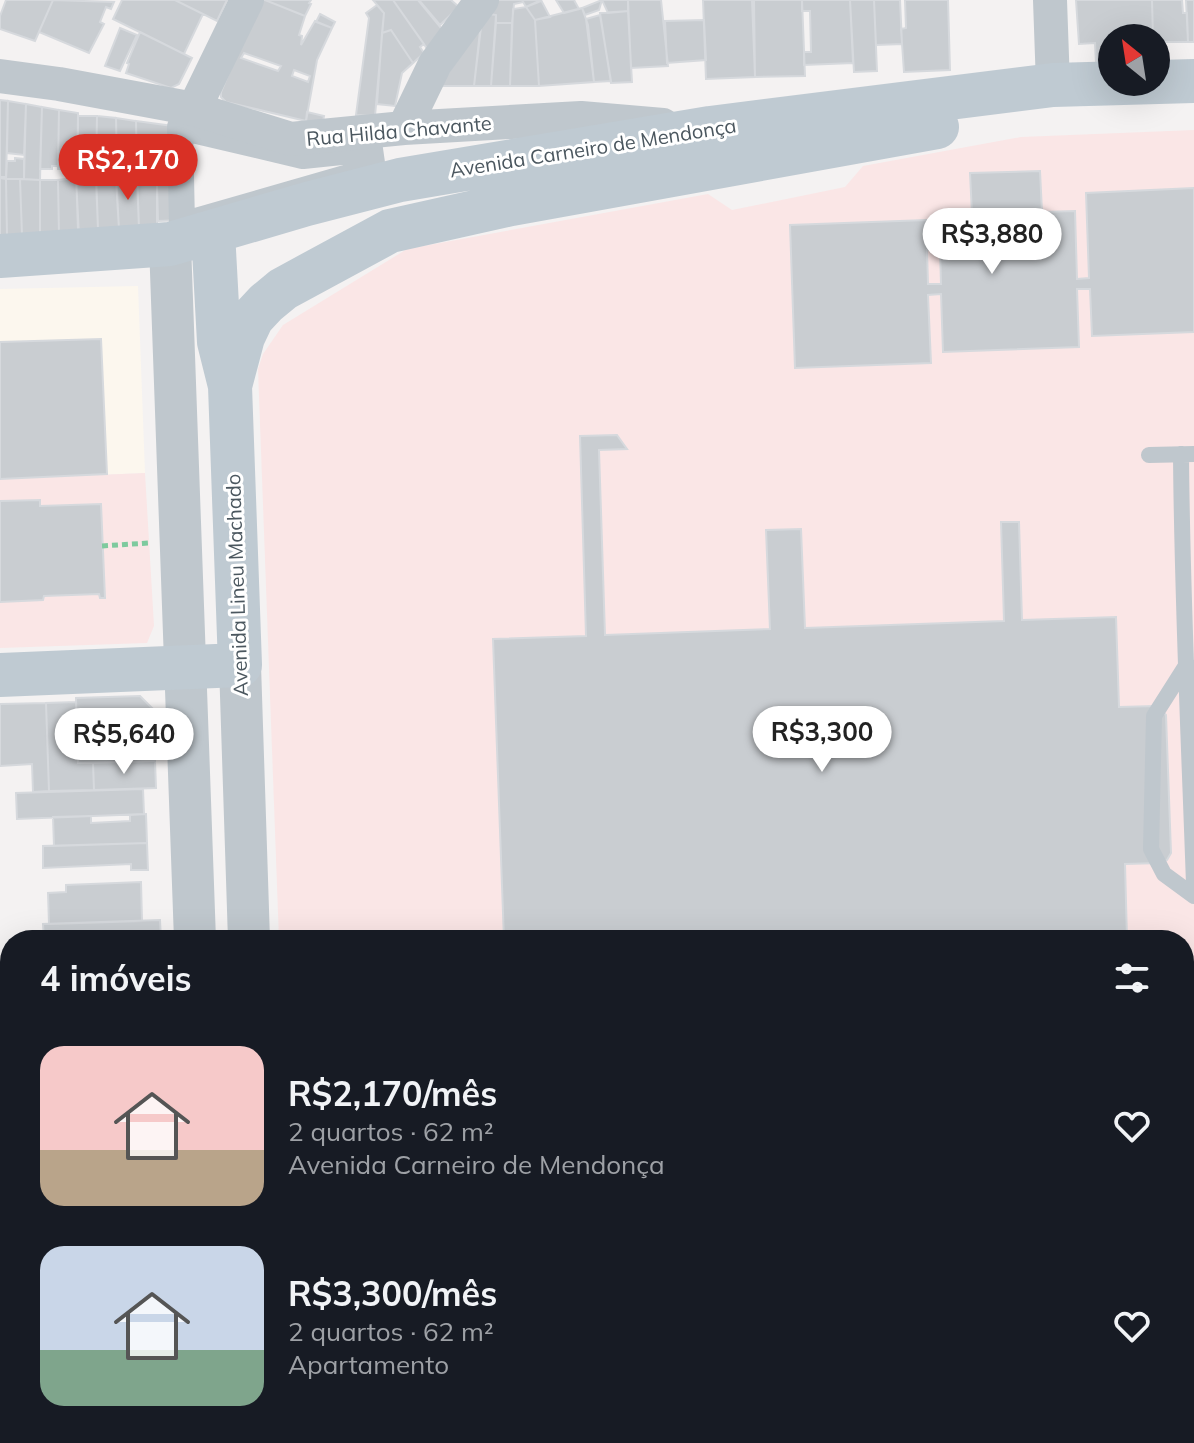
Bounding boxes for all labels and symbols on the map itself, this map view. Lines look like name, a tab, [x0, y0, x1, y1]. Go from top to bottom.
north arrow	[1098, 24, 1170, 96]
street label: Rua Hilda Chavante	[305, 110, 493, 151]
street label: Avenida Carneiro de Mendonça	[448, 112, 738, 183]
pin: R$2,170	[54, 134, 202, 202]
pin: R$3,880	[918, 208, 1066, 276]
street label: Avenida Lineu Machado	[220, 473, 253, 697]
pin: R$3,300	[748, 706, 896, 774]
pin: R$5,640	[50, 708, 198, 776]

